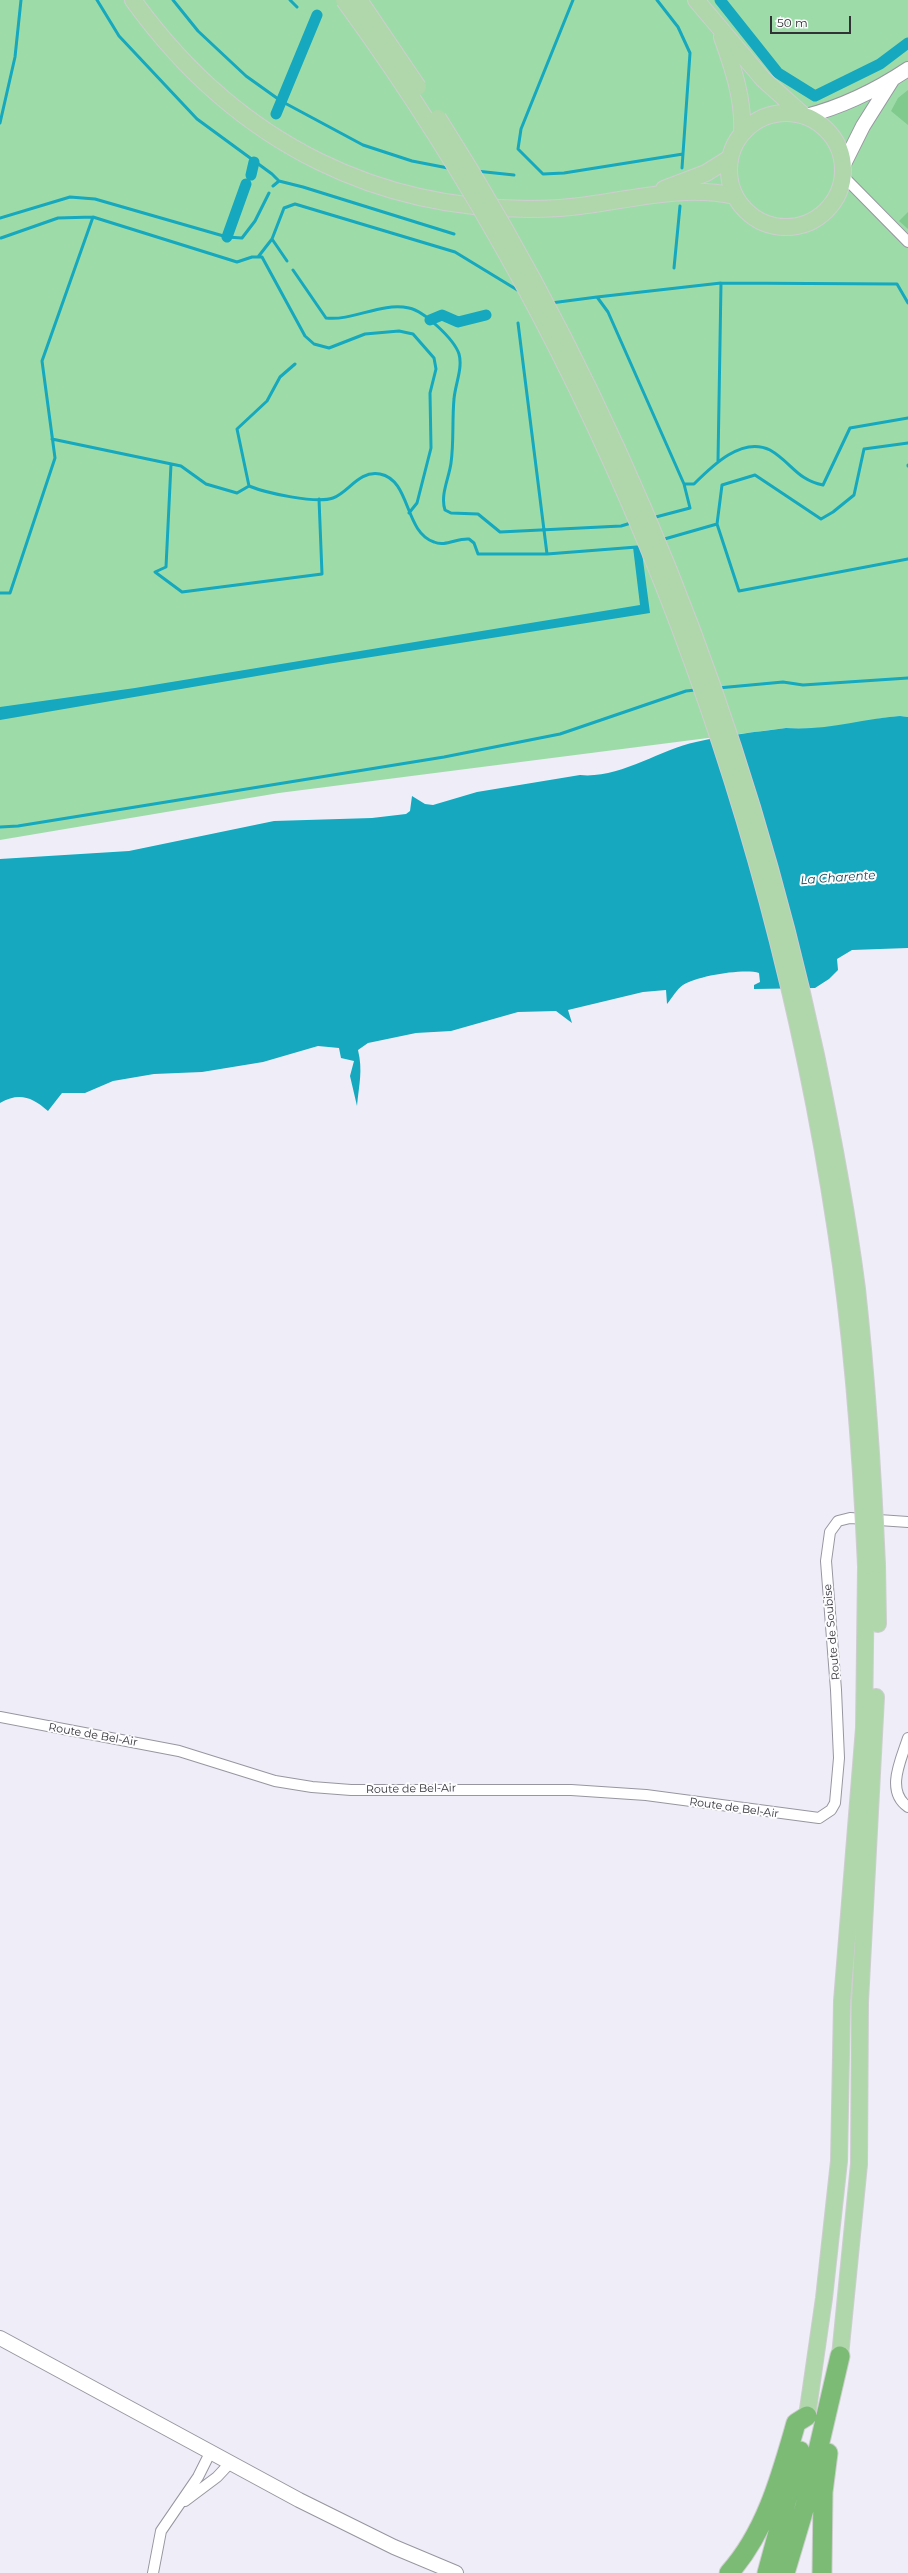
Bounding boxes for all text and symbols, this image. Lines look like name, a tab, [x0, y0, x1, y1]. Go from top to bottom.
scale bar	[772, 8, 853, 34]
text: 50 m	[777, 15, 808, 30]
water label: La Charente	[800, 868, 876, 888]
street label: Route de Soubise	[821, 1583, 843, 1681]
street label: Route de Bel-Air	[47, 1721, 139, 1749]
street label: Route de Bel-Air	[366, 1782, 456, 1796]
street label: Route de Bel-Air	[688, 1795, 780, 1821]

